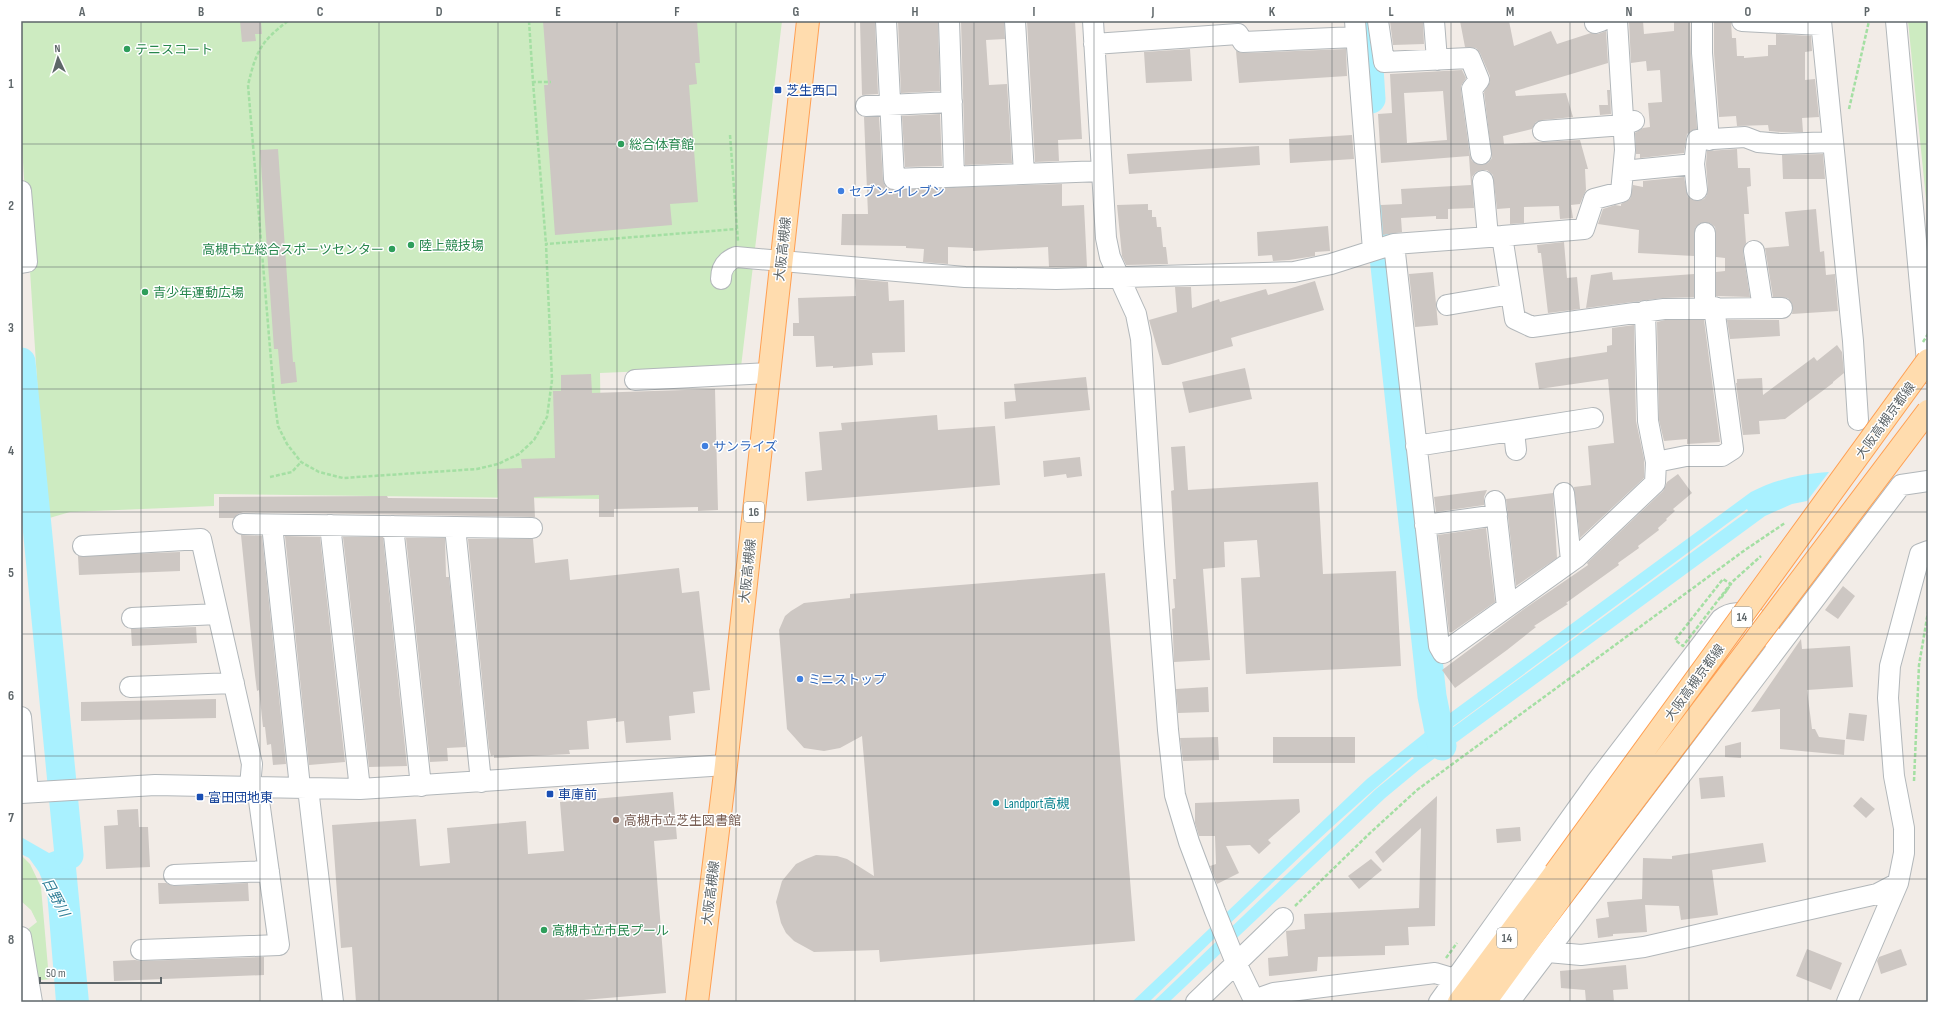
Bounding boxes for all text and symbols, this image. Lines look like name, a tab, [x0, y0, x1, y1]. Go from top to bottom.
text: A	[78, 4, 86, 20]
text: B	[198, 4, 204, 20]
text: C	[317, 4, 324, 20]
text: D	[436, 4, 443, 20]
text: E	[555, 4, 561, 20]
text: F	[674, 4, 680, 20]
text: G	[793, 4, 800, 20]
text: H	[912, 4, 919, 20]
text: I	[1033, 4, 1036, 20]
text: J	[1151, 4, 1155, 20]
text: K	[1269, 4, 1276, 20]
text: L	[1388, 4, 1394, 20]
text: M	[1506, 4, 1514, 20]
text: N	[1626, 4, 1633, 20]
text: O	[1745, 4, 1752, 20]
text: P	[1864, 4, 1870, 20]
north arrow	[38, 38, 78, 78]
text: N	[54, 42, 61, 55]
place label: テニスコート	[135, 42, 213, 58]
marker: テニスコート	[122, 44, 132, 54]
text: 1	[8, 76, 14, 92]
place label: 芝生西口	[786, 83, 838, 99]
marker: 芝生西口	[773, 85, 783, 95]
place label: 総合体育館	[629, 137, 694, 153]
marker: 総合体育館	[616, 139, 626, 149]
place label: セブン-イレブン	[849, 184, 945, 200]
marker: セブン-イレブン	[836, 186, 846, 196]
text: 2	[8, 198, 14, 214]
street label: 大阪高槻線	[772, 216, 794, 282]
place label: 陸上競技場	[419, 238, 484, 254]
marker: 陸上競技場	[406, 240, 416, 250]
place label: 高槻市立総合スポーツセンター	[202, 242, 384, 258]
marker: 高槻市立総合スポーツセンター	[387, 244, 397, 254]
place label: 青少年運動広場	[153, 285, 244, 301]
marker: 青少年運動広場	[140, 287, 150, 297]
text: 3	[8, 320, 14, 336]
street label: 大阪高槻京都線	[1853, 379, 1919, 462]
place label: サンライズ	[713, 439, 778, 455]
marker: サンライズ	[700, 441, 710, 451]
text: 4	[8, 443, 14, 459]
road number: 16	[744, 502, 764, 522]
street label: 大阪高槻線	[737, 538, 759, 604]
text: 5	[8, 565, 14, 581]
road number: 14	[1732, 607, 1752, 627]
street label: 大阪高槻京都線	[1662, 641, 1728, 724]
place label: ミニストップ	[808, 672, 886, 688]
marker: ミニストップ	[795, 674, 805, 684]
text: 6	[8, 688, 14, 704]
place label: 車庫前	[558, 787, 597, 803]
marker: 車庫前	[545, 789, 555, 799]
place label: 富田団地東	[208, 790, 273, 806]
marker: 富田団地東	[195, 792, 205, 802]
place label: Landport高槻	[1004, 796, 1069, 812]
marker: Landport高槻	[991, 798, 1001, 808]
text: 7	[8, 810, 14, 826]
place label: 高槻市立芝生図書館	[624, 813, 741, 829]
marker: 高槻市立芝生図書館	[611, 815, 621, 825]
street label: 大阪高槻線	[699, 860, 723, 926]
water label: 日野川	[38, 875, 74, 922]
place label: 高槻市立市民プール	[552, 923, 669, 939]
marker: 高槻市立市民プール	[539, 925, 549, 935]
road number: 14	[1497, 928, 1517, 948]
text: 8	[8, 932, 14, 948]
scale bar	[40, 959, 161, 985]
text: 50 m	[46, 966, 66, 981]

